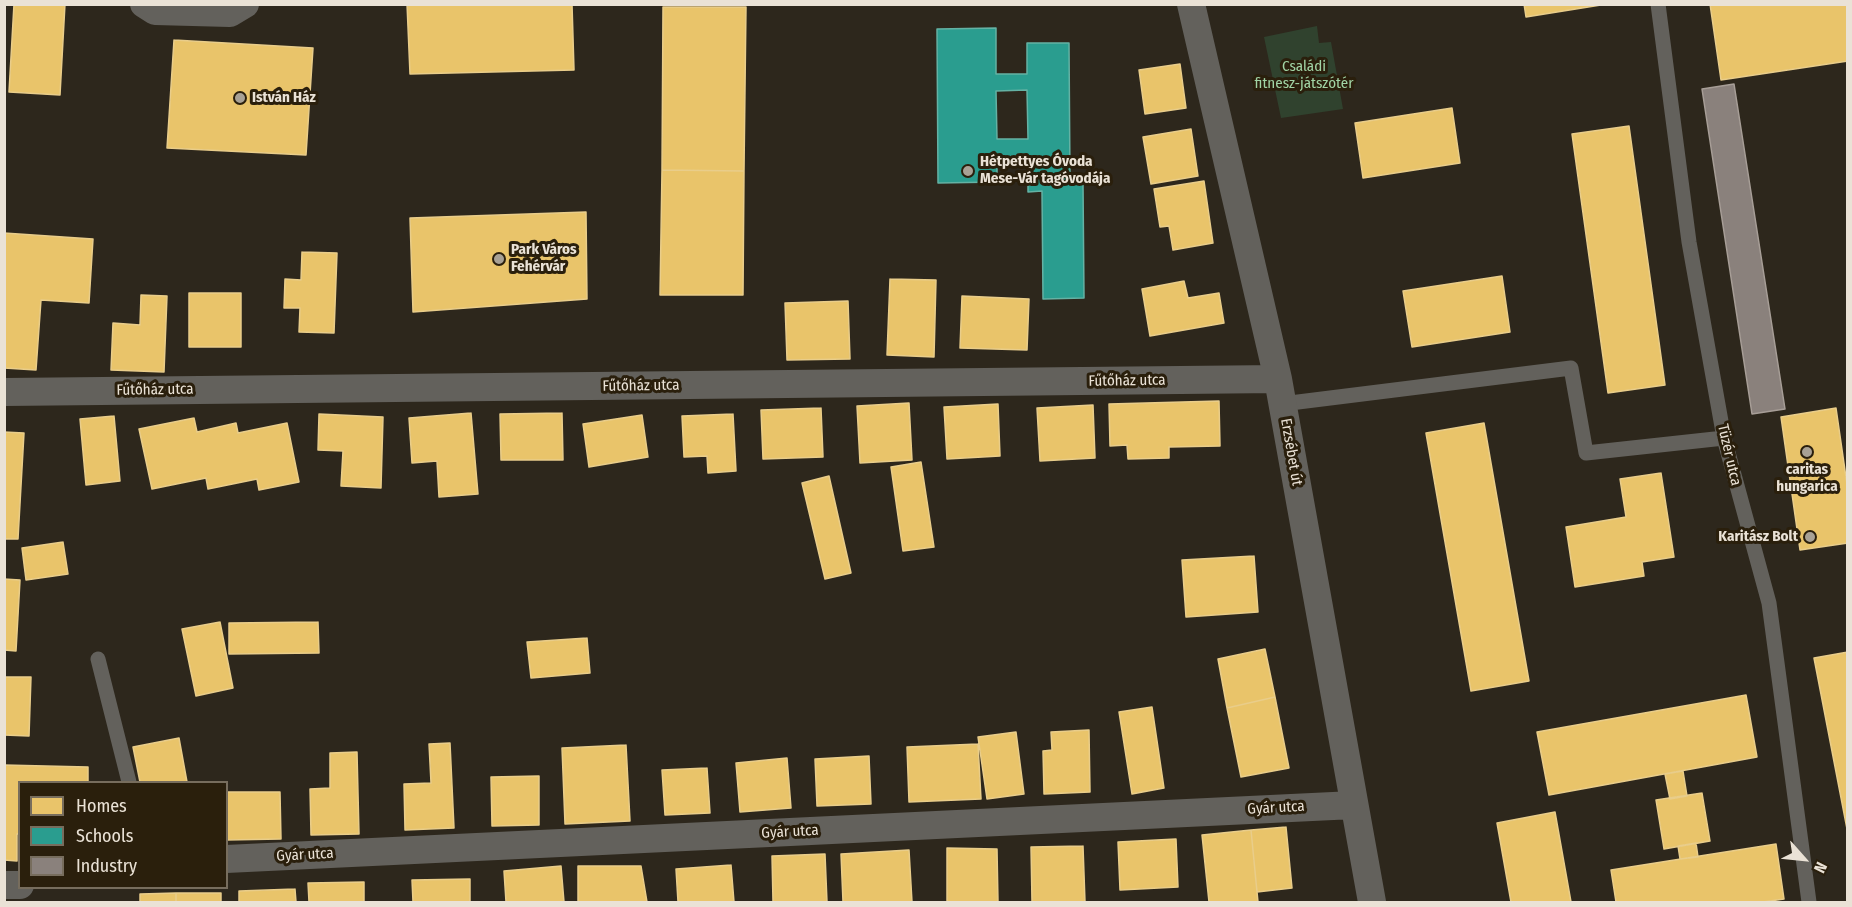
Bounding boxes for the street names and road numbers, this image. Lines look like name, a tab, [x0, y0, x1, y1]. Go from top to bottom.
street label: Fűtőház utca	[1088, 371, 1166, 391]
street label: Fűtőház utca	[602, 376, 680, 396]
street label: Fűtőház utca	[116, 380, 194, 400]
street label: Erzsébet út	[1276, 417, 1306, 487]
street label: Tüzér utca	[1713, 423, 1745, 487]
street label: Gyár utca	[1247, 798, 1305, 818]
street label: Gyár utca	[761, 822, 819, 842]
street label: Gyár utca	[276, 845, 334, 865]

